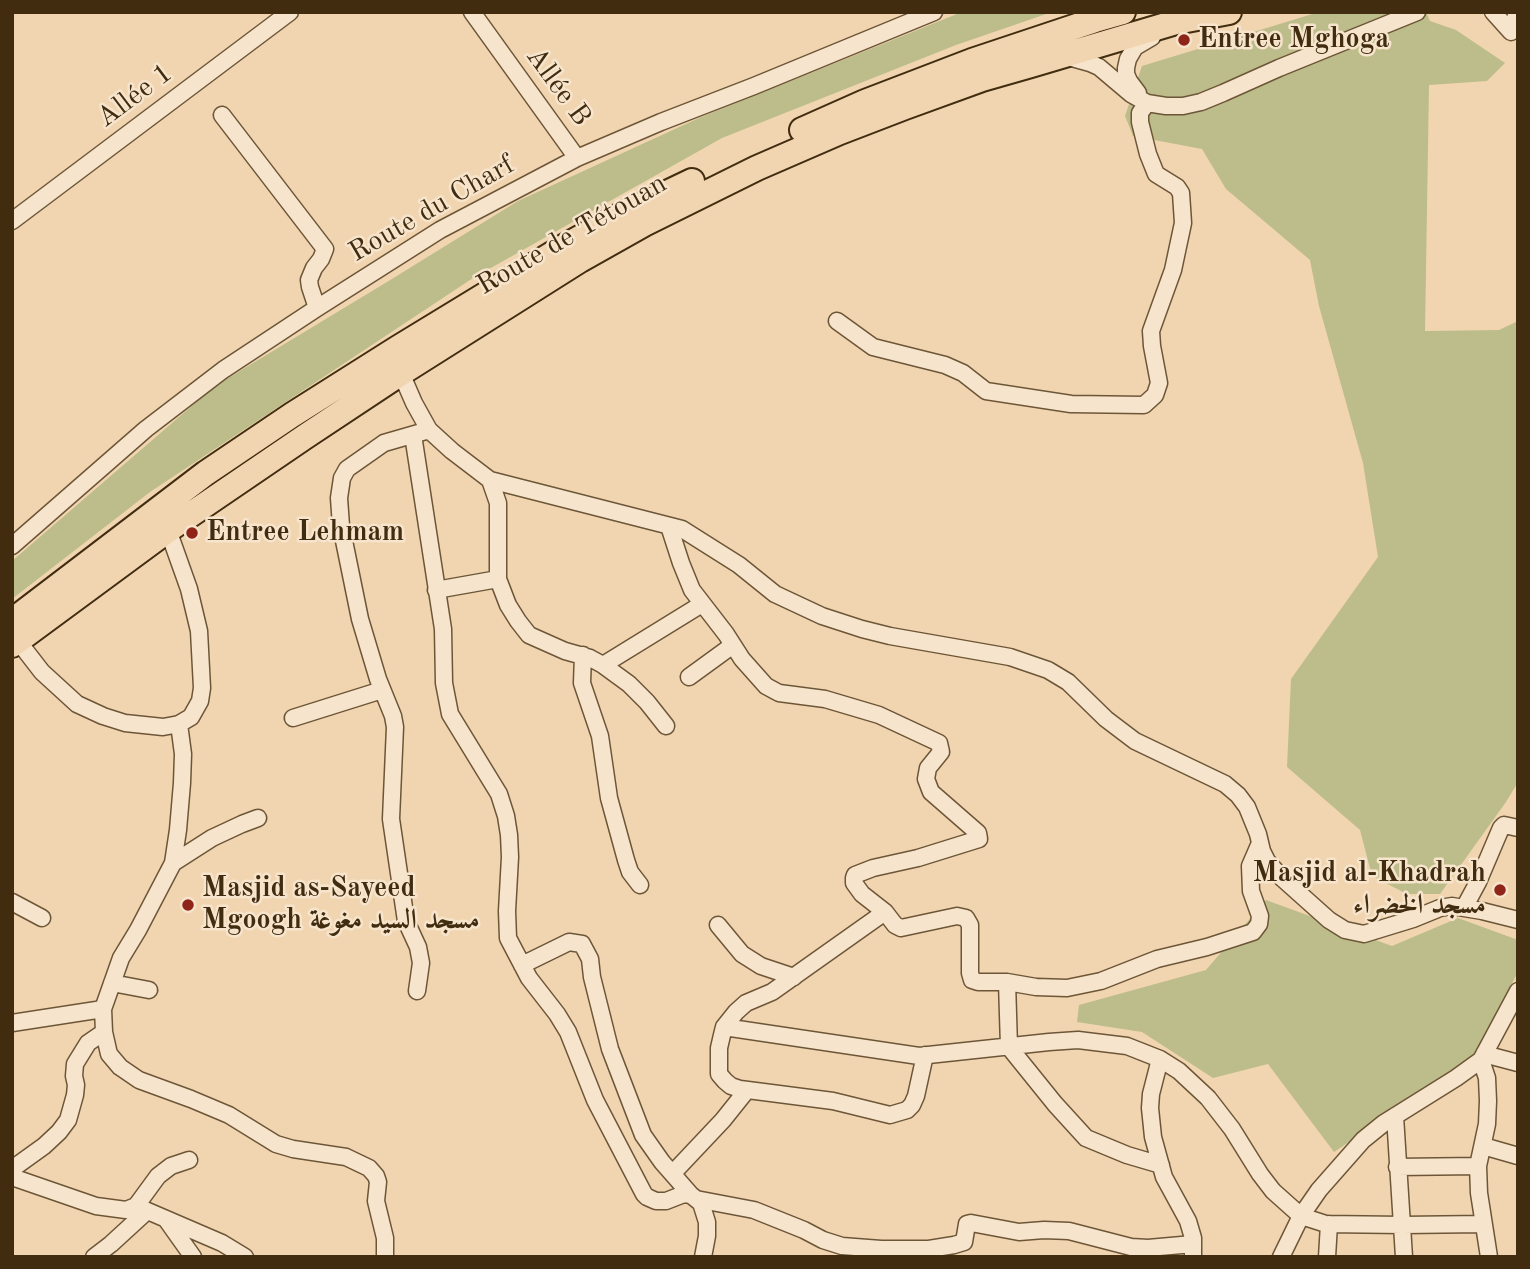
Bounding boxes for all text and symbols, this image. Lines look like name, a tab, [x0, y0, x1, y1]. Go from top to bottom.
place label: Entree Mghoga	[1198, 23, 1389, 57]
marker: Entree Mghoga	[1176, 32, 1192, 48]
street label: Allée B	[518, 41, 598, 133]
street label: Allée 1	[90, 57, 180, 135]
street label: Route du Charf	[343, 148, 521, 270]
street label: Route de Tétouan	[471, 167, 673, 303]
place label: Entree Lehmam	[206, 516, 404, 550]
marker: Entree Lehmam	[184, 525, 200, 541]
place label: Masjid al-Khadrah مسجد الخضراء	[1253, 857, 1486, 923]
place label: Masjid as-Sayeed Mgoogh مسجد السيد مغوغة	[202, 872, 480, 938]
marker: Masjid al-Khadrah مسجد الخضراء	[1492, 882, 1508, 898]
marker: Masjid as-Sayeed Mgoogh مسجد السيد مغوغة	[180, 897, 196, 913]

